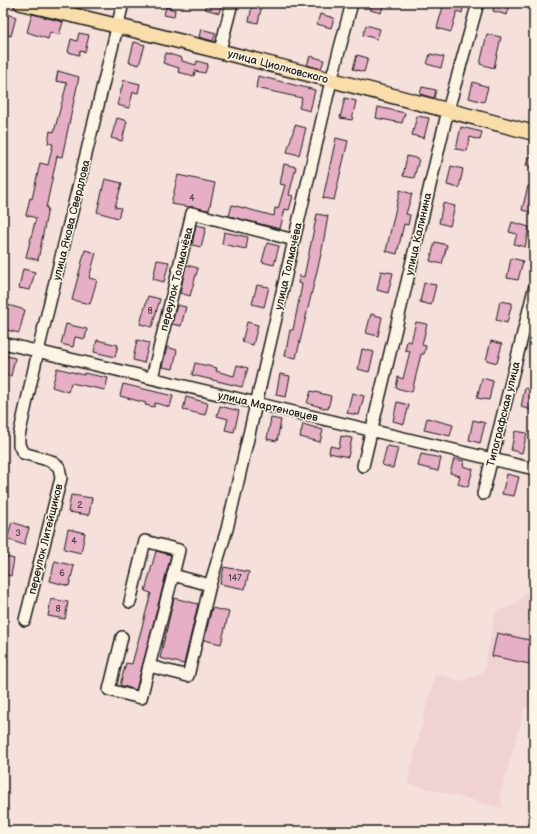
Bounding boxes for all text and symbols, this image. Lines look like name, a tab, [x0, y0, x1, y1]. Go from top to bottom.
street label: улица Циолковского	[226, 47, 330, 86]
street label: улица Якова Свердлова	[50, 158, 93, 282]
street label: улица Калинина	[403, 191, 434, 277]
house number: 4	[189, 193, 195, 204]
street label: улица Толмачёва	[272, 221, 305, 311]
street label: переулок Толмачёва	[157, 225, 196, 332]
house number: 8	[147, 306, 153, 317]
street label: Типографская улица	[484, 360, 523, 468]
street label: улица Мартеновцев	[217, 389, 319, 424]
street label: переулок Литейщиков	[25, 482, 66, 596]
house number: 2	[77, 500, 83, 511]
house number: 3	[15, 528, 21, 539]
house number: 4	[71, 536, 77, 547]
house number: 6	[59, 568, 65, 579]
house number: 147	[228, 573, 242, 584]
house number: 8	[55, 604, 61, 615]

